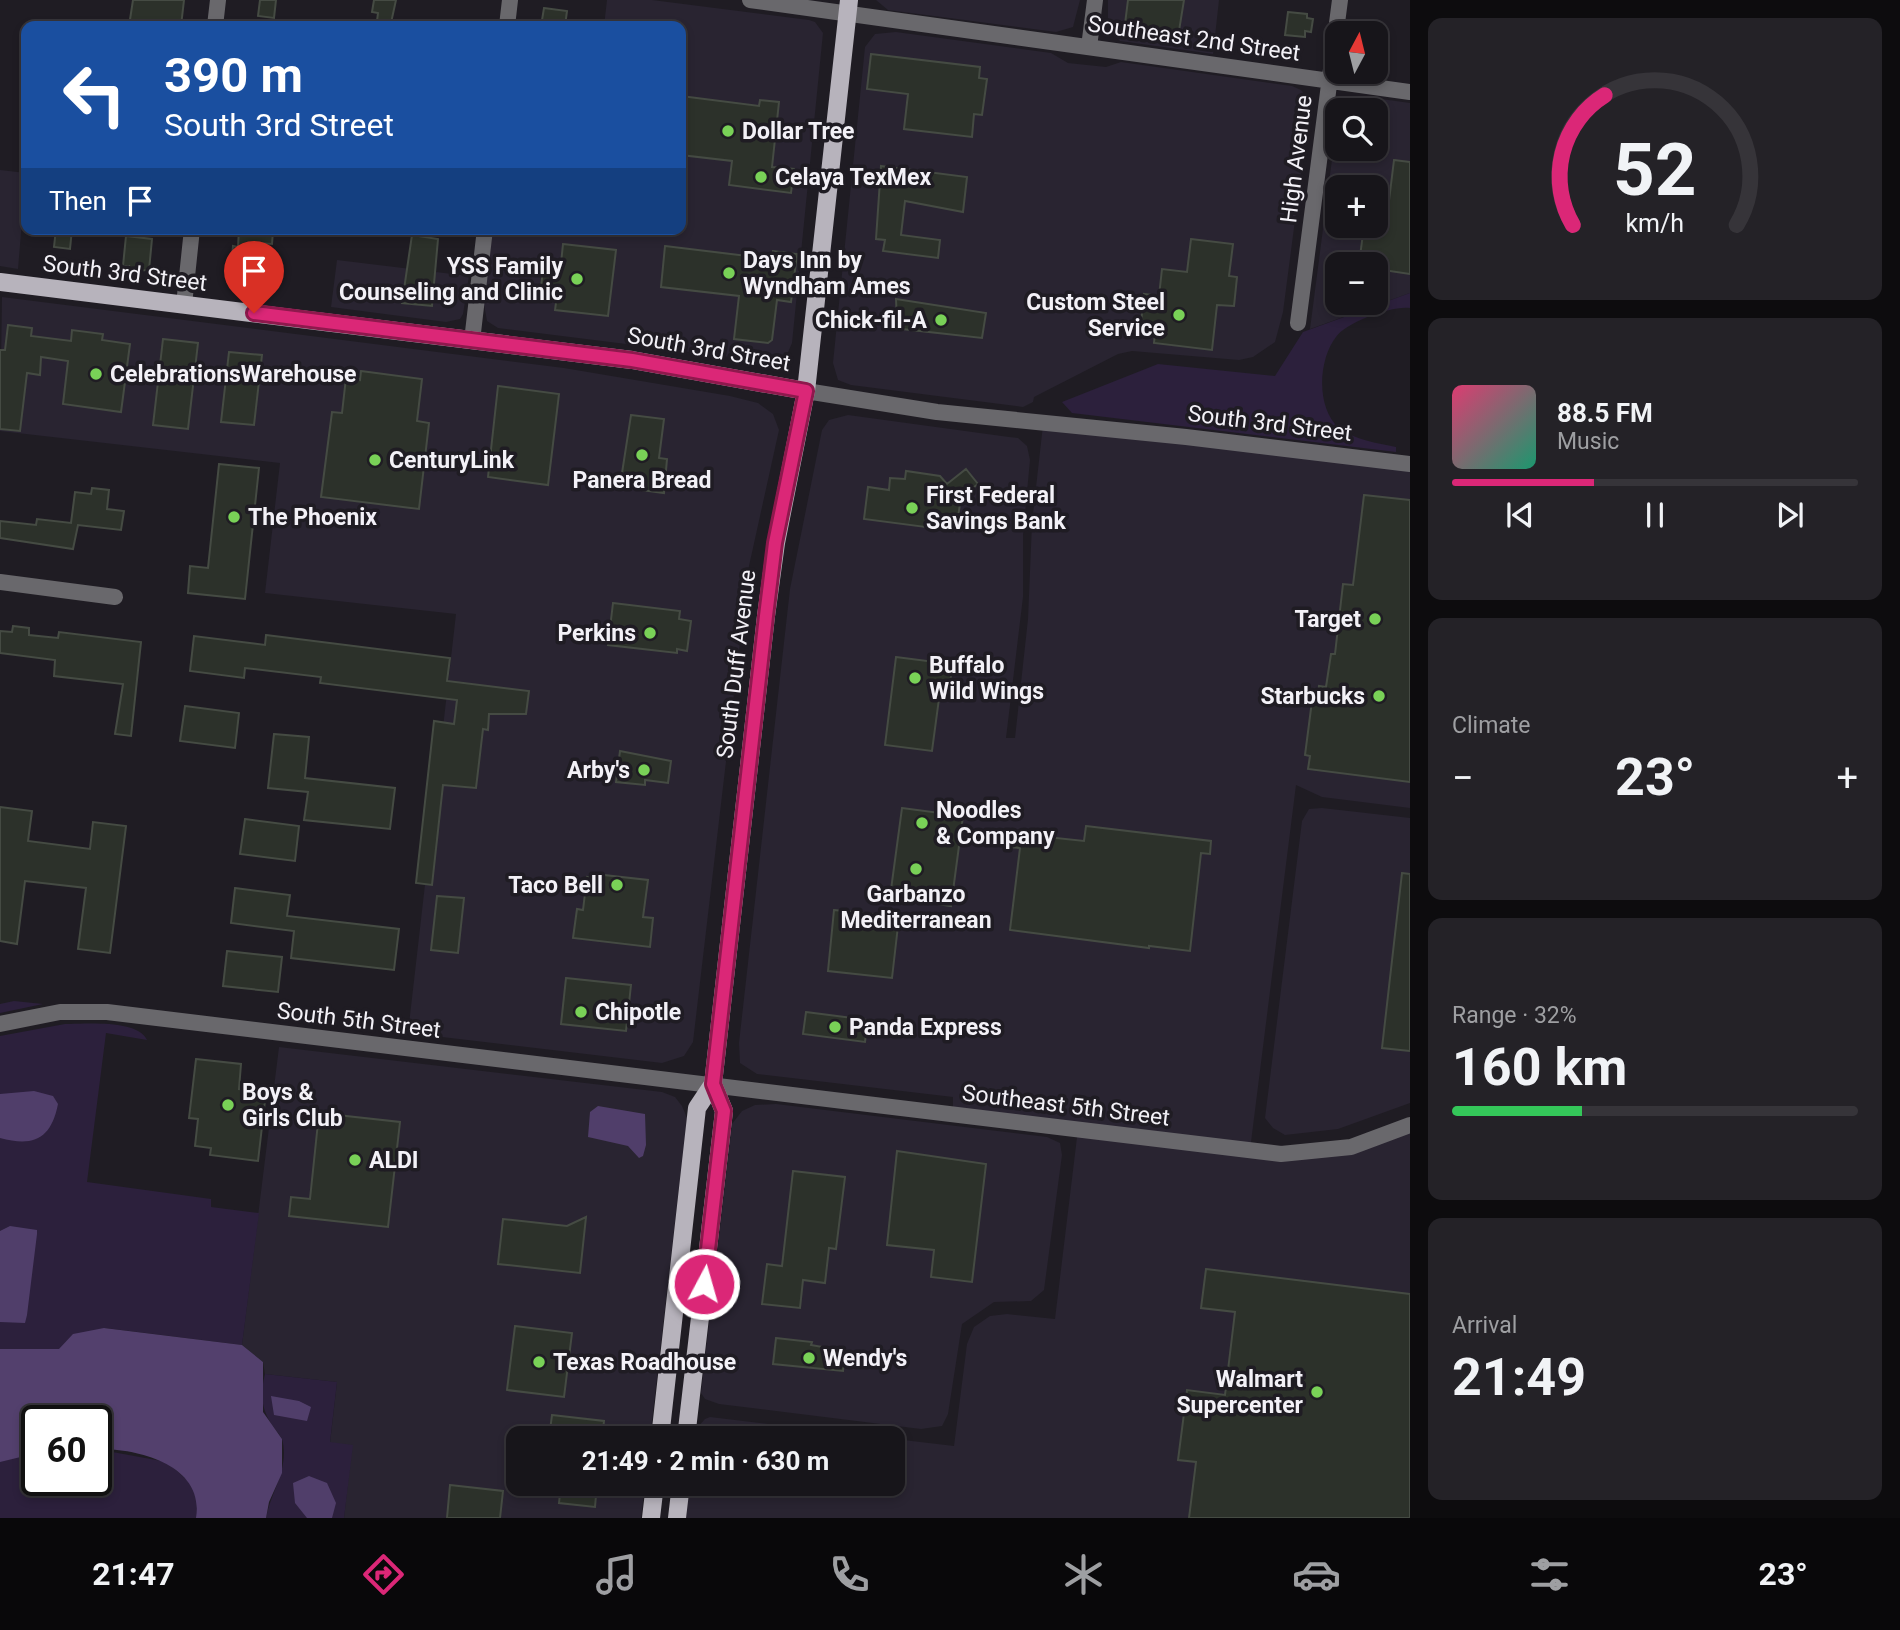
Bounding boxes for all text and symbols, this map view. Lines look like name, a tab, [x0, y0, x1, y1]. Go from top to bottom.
street label: Southeast 2nd Street	[1086, 10, 1302, 67]
north arrow	[1325, 21, 1388, 84]
map controls	[1325, 21, 1388, 315]
text: 390 m	[164, 47, 303, 104]
icon: left	[49, 49, 140, 140]
street label: High Avenue	[1275, 94, 1318, 224]
button: search	[1325, 98, 1388, 161]
text: South 3rd Street	[164, 106, 394, 144]
place label: Dollar Tree	[742, 118, 855, 145]
marker: Dollar Tree	[720, 123, 736, 139]
text: 52	[1613, 127, 1697, 213]
place label: Celaya TexMex	[775, 164, 931, 191]
marker: Celaya TexMex	[753, 169, 769, 185]
button: +	[1325, 175, 1388, 238]
icon: arrive	[121, 182, 159, 220]
text: Then	[49, 186, 107, 216]
text: km/h	[1626, 209, 1684, 238]
pin	[224, 241, 284, 313]
place label: Days Inn by Wyndham Ames	[743, 247, 911, 300]
street label: South 3rd Street	[41, 250, 209, 297]
icon: arrive	[235, 252, 273, 290]
button: −	[1325, 252, 1388, 315]
place label: YSS Family Counseling and Clinic	[339, 253, 563, 306]
marker: Days Inn by Wyndham Ames	[721, 265, 737, 281]
marker: YSS Family Counseling and Clinic	[569, 271, 585, 287]
place label: Custom Steel Service	[1026, 289, 1165, 342]
place label: Chick-fil-A	[815, 307, 928, 334]
marker: Custom Steel Service	[1171, 307, 1187, 323]
marker: Chick-fil-A	[933, 312, 949, 328]
street label: South 3rd Street	[625, 322, 793, 377]
place label: CelebrationsWarehouse	[110, 361, 357, 388]
marker: CelebrationsWarehouse	[88, 366, 104, 382]
text: 88.5 FM	[1557, 398, 1653, 428]
street label: South 3rd Street	[1186, 400, 1354, 447]
text: Music	[1557, 428, 1619, 455]
place label: CenturyLink	[389, 447, 515, 474]
marker: Panera Bread	[634, 447, 650, 463]
marker: CenturyLink	[367, 452, 383, 468]
place label: Panera Bread	[573, 467, 711, 494]
place label: First Federal Savings Bank	[926, 482, 1066, 535]
icon: previous	[1501, 496, 1539, 534]
icon: pause	[1636, 496, 1674, 534]
icon: next	[1771, 496, 1809, 534]
marker: First Federal Savings Bank	[904, 500, 920, 516]
place label: The Phoenix	[248, 504, 377, 531]
marker: The Phoenix	[226, 509, 242, 525]
street label: South Duff Avenue	[712, 568, 761, 760]
place label: Target	[1295, 606, 1361, 633]
marker: Target	[1367, 611, 1383, 627]
place label: Perkins	[557, 620, 636, 647]
marker: Perkins	[642, 625, 658, 641]
place label: Buffalo Wild Wings	[929, 652, 1044, 705]
marker: Buffalo Wild Wings	[907, 670, 923, 686]
place label: Starbucks	[1260, 683, 1365, 710]
marker: Starbucks	[1371, 688, 1387, 704]
text: Climate	[1452, 712, 1531, 739]
text: 23°	[1615, 747, 1695, 808]
text: −	[1452, 756, 1474, 800]
text: +	[1836, 756, 1858, 800]
place label: Arby's	[567, 757, 630, 784]
marker: Arby's	[636, 762, 652, 778]
place label: Noodles & Company	[936, 797, 1055, 850]
marker: Noodles & Company	[914, 815, 930, 831]
marker: Garbanzo Mediterranean	[908, 861, 924, 877]
place label: Taco Bell	[508, 872, 603, 899]
marker: Taco Bell	[609, 877, 625, 893]
place label: Garbanzo Mediterranean	[840, 881, 992, 934]
street label: South 5th Street	[275, 997, 442, 1044]
place label: Chipotle	[595, 999, 681, 1026]
text: Range · 32%	[1452, 1002, 1577, 1029]
marker: Chipotle	[573, 1004, 589, 1020]
place label: Panda Express	[849, 1014, 1002, 1041]
marker: Panda Express	[827, 1019, 843, 1035]
text: 160 km	[1452, 1037, 1627, 1098]
place label: Boys & Girls Club	[242, 1079, 343, 1132]
street label: Southeast 5th Street	[961, 1079, 1171, 1132]
marker: Boys & Girls Club	[220, 1097, 236, 1113]
place label: ALDI	[369, 1147, 419, 1174]
marker: ALDI	[347, 1152, 363, 1168]
position arrow	[667, 1247, 741, 1321]
text: Arrival	[1452, 1312, 1517, 1339]
place label: Wendy's	[823, 1345, 907, 1372]
text: 21:49	[1452, 1347, 1586, 1408]
place label: Texas Roadhouse	[553, 1349, 736, 1376]
marker: Wendy's	[801, 1350, 817, 1366]
marker: Texas Roadhouse	[531, 1354, 547, 1370]
place label: Walmart Supercenter	[1176, 1366, 1304, 1419]
marker: Walmart Supercenter	[1309, 1384, 1325, 1400]
speed limit sign: 60	[21, 1405, 112, 1496]
text: 21:49 · 2 min · 630 m	[582, 1446, 829, 1476]
icon: directions	[359, 1550, 408, 1599]
icon: music	[592, 1550, 641, 1599]
icon: phone	[825, 1550, 874, 1599]
icon: climate	[1059, 1550, 1108, 1599]
icon: car	[1292, 1550, 1341, 1599]
icon: filters	[1525, 1550, 1574, 1599]
text: 21:47	[92, 1555, 175, 1593]
text: 23°	[1759, 1555, 1808, 1593]

